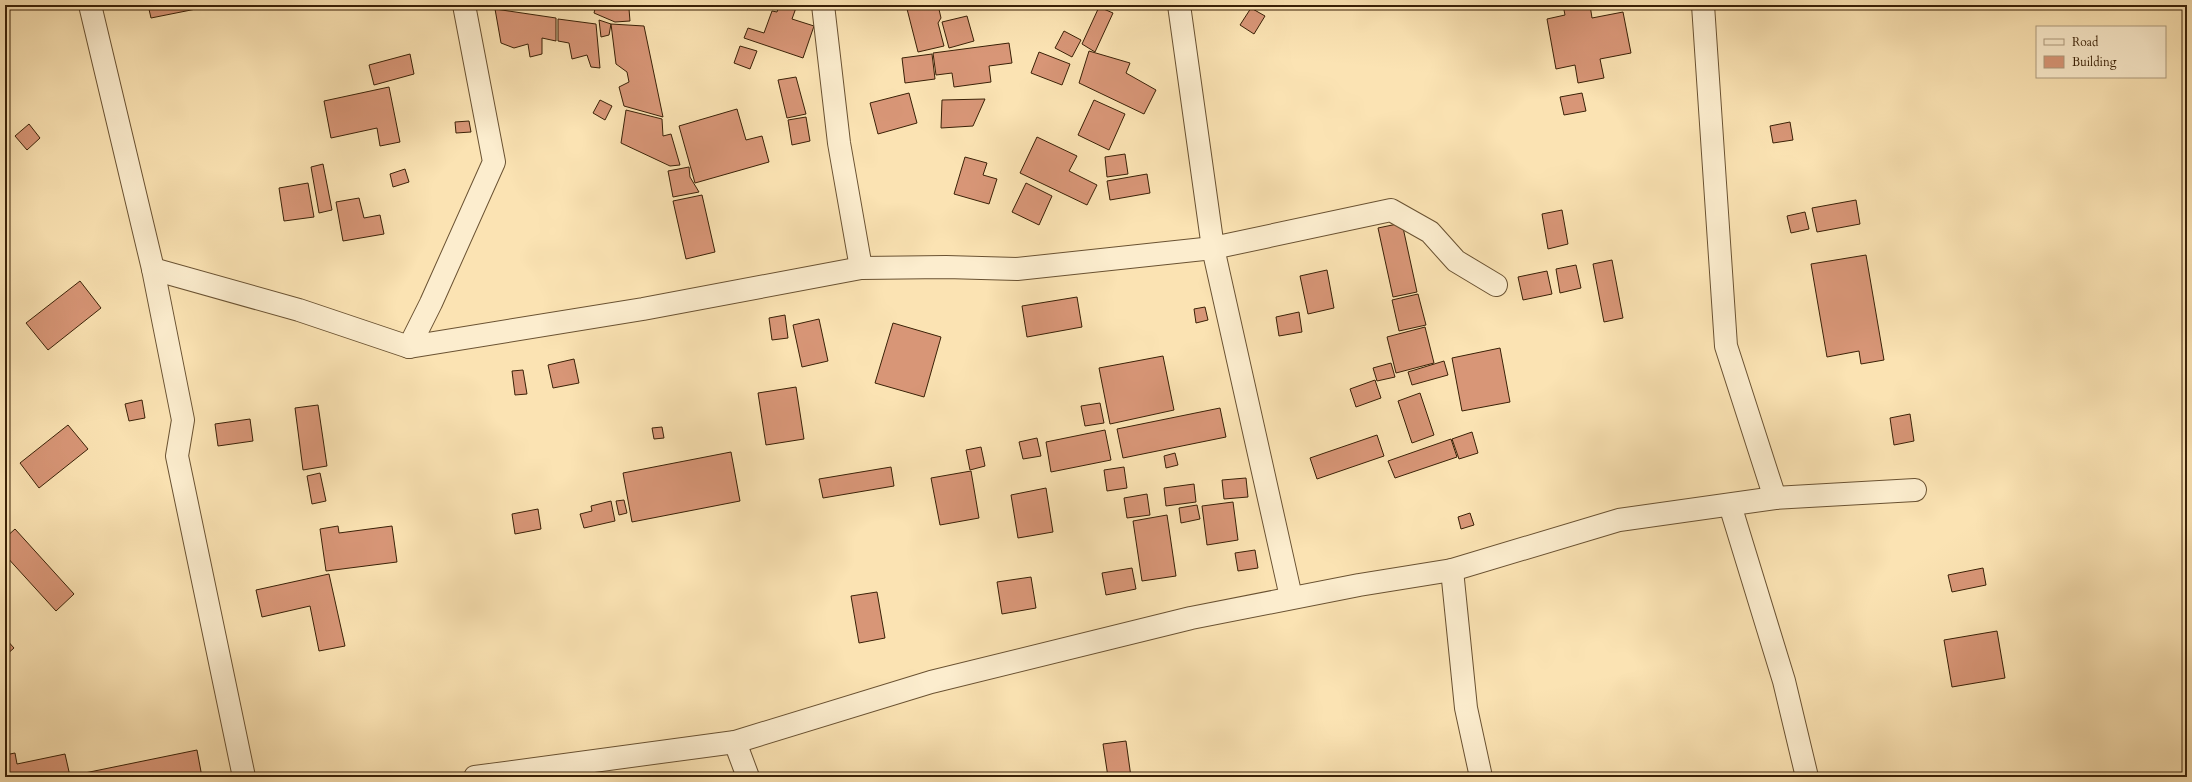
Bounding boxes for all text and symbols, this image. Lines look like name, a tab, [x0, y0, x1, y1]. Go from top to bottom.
legend	[2036, 26, 2166, 78]
text: Road	[2072, 34, 2099, 50]
text: Building	[2072, 54, 2117, 70]

